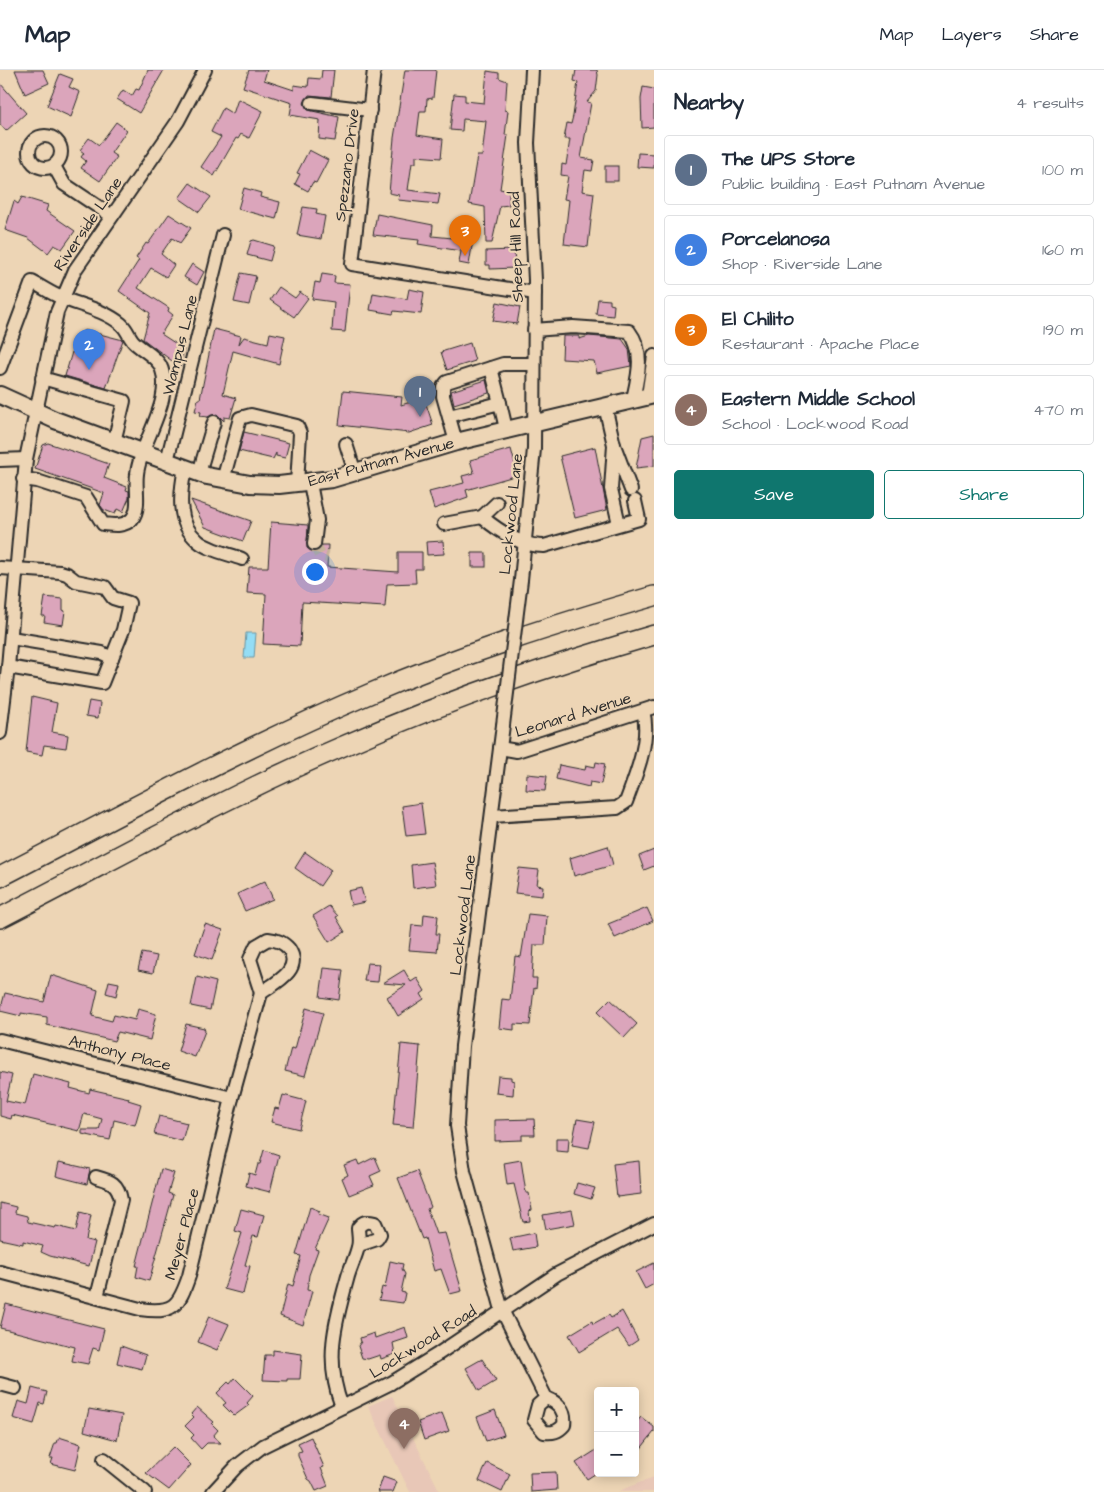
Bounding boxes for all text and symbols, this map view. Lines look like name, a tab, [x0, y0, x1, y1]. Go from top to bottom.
text: Map	[25, 18, 70, 52]
text: Map	[879, 22, 913, 47]
text: Layers	[941, 22, 1002, 47]
text: Share	[1030, 22, 1079, 47]
text: Nearby	[674, 88, 744, 117]
text: 4 results	[1016, 92, 1084, 114]
street label: Spezzano Drive	[329, 107, 365, 223]
text: The UPS Store	[722, 146, 855, 173]
text: 1	[690, 159, 692, 181]
text: 100 m	[1042, 159, 1083, 181]
street label: Riverside Lane	[48, 172, 128, 275]
text: Public building · East Putnam Avenue	[722, 173, 985, 195]
street label: Sheep Hill Road	[503, 191, 529, 303]
pin: 3	[449, 215, 481, 256]
text: Porcelanosa	[722, 226, 830, 253]
text: 2	[686, 239, 696, 261]
text: 160 m	[1042, 239, 1083, 261]
text: Shop · Riverside Lane	[722, 253, 882, 275]
street label: Wampus Lane	[157, 292, 203, 398]
text: El Chilito	[722, 306, 794, 333]
text: 3	[687, 319, 695, 341]
text: 190 m	[1043, 319, 1083, 341]
pin: 2	[73, 329, 105, 370]
text: Restaurant · Apache Place	[722, 333, 919, 355]
pin: 1	[404, 376, 436, 417]
text: Eastern Middle School	[722, 386, 915, 413]
text: 4	[686, 399, 696, 421]
text: 470 m	[1033, 399, 1083, 421]
text: School · Lockwood Road	[722, 413, 908, 435]
street label: East Putnam Avenue	[306, 432, 457, 492]
street label: Lockwood Lane	[494, 452, 528, 576]
button: Save	[674, 470, 874, 519]
button: Share	[884, 470, 1084, 519]
your location	[302, 559, 328, 585]
street label: Leonard Avenue	[512, 687, 634, 743]
street label: Lockwood Lane	[445, 853, 481, 977]
street label: Anthony Place	[66, 1030, 174, 1077]
street label: Meyer Place	[159, 1185, 206, 1283]
street label: Lockwood Road	[365, 1300, 481, 1384]
map controls	[594, 1387, 639, 1477]
button: +	[594, 1387, 639, 1432]
pin: 4	[388, 1408, 420, 1449]
button: −	[594, 1432, 639, 1477]

